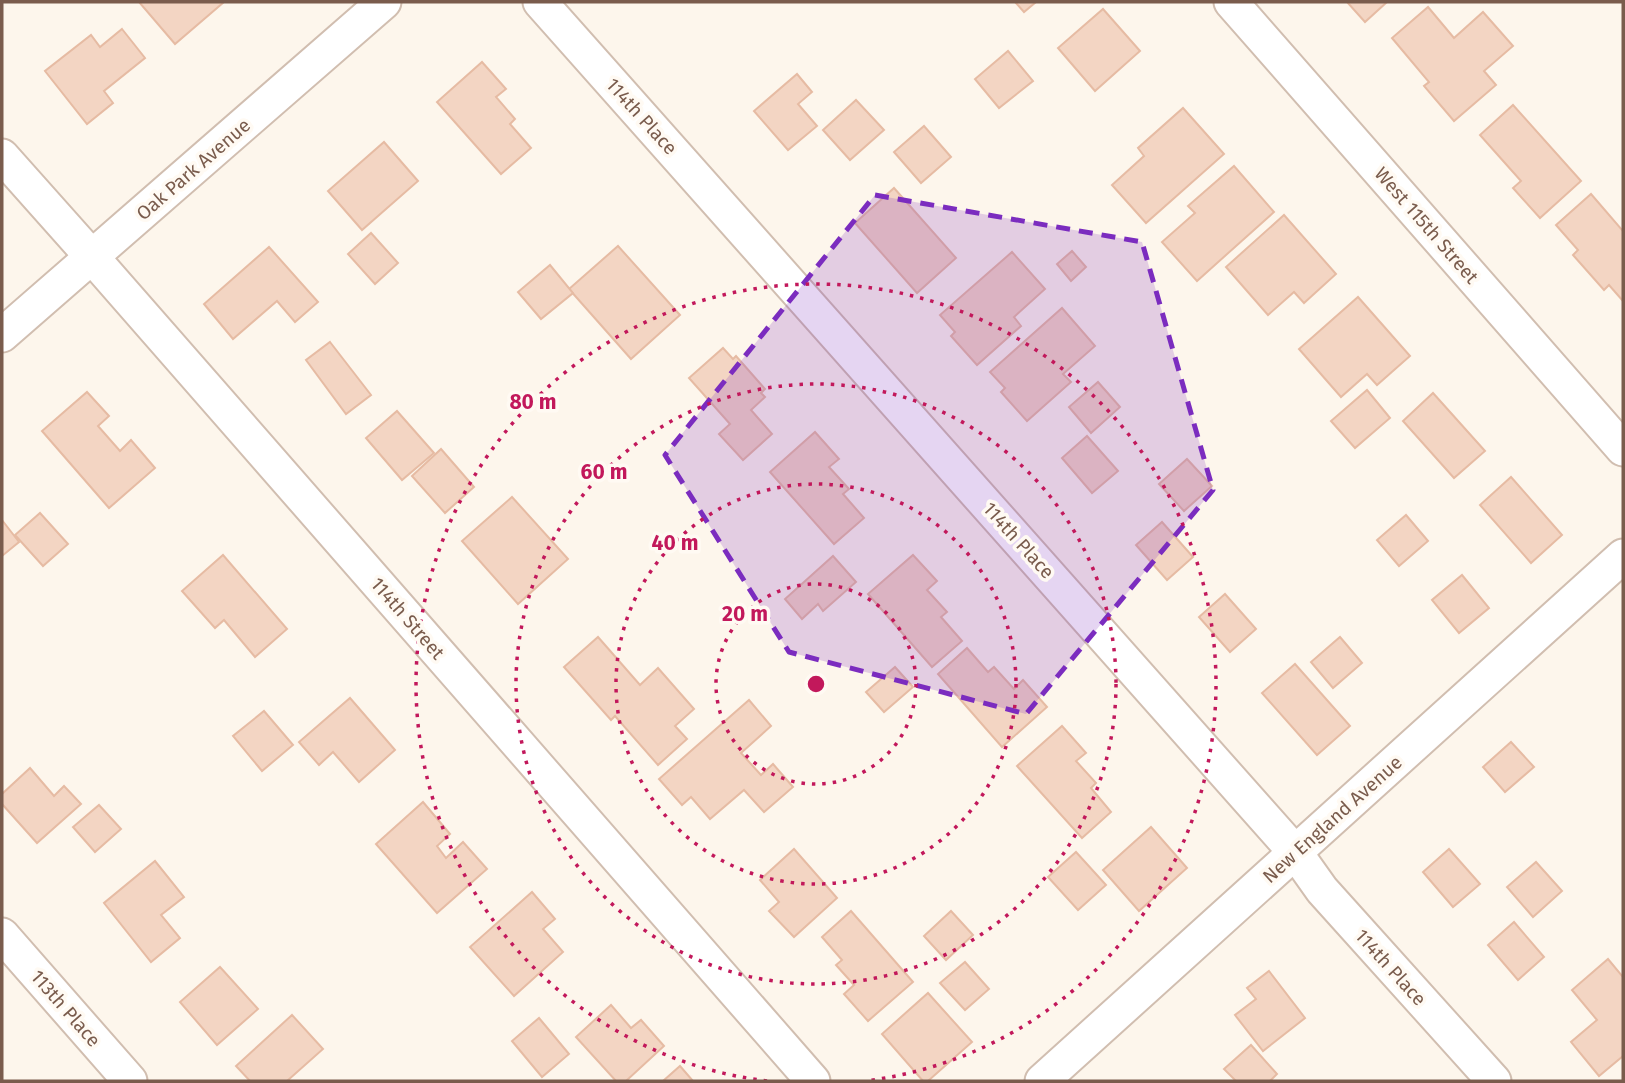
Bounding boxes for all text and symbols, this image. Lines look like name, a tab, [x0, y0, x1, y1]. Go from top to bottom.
street label: 114th Place	[601, 73, 682, 159]
street label: Oak Park Avenue	[132, 114, 255, 225]
street label: West 115th Street	[1370, 162, 1484, 288]
text: 80 m	[509, 389, 557, 415]
text: 60 m	[581, 459, 627, 485]
street label: 114th Place	[978, 497, 1059, 583]
text: 40 m	[652, 530, 698, 556]
street label: 114th Street	[366, 573, 449, 664]
text: 20 m	[722, 601, 768, 627]
centre of rings	[804, 672, 828, 696]
street label: New England Avenue	[1258, 751, 1407, 888]
street label: 114th Place	[1350, 924, 1431, 1010]
street label: 113th Place	[26, 965, 105, 1052]

